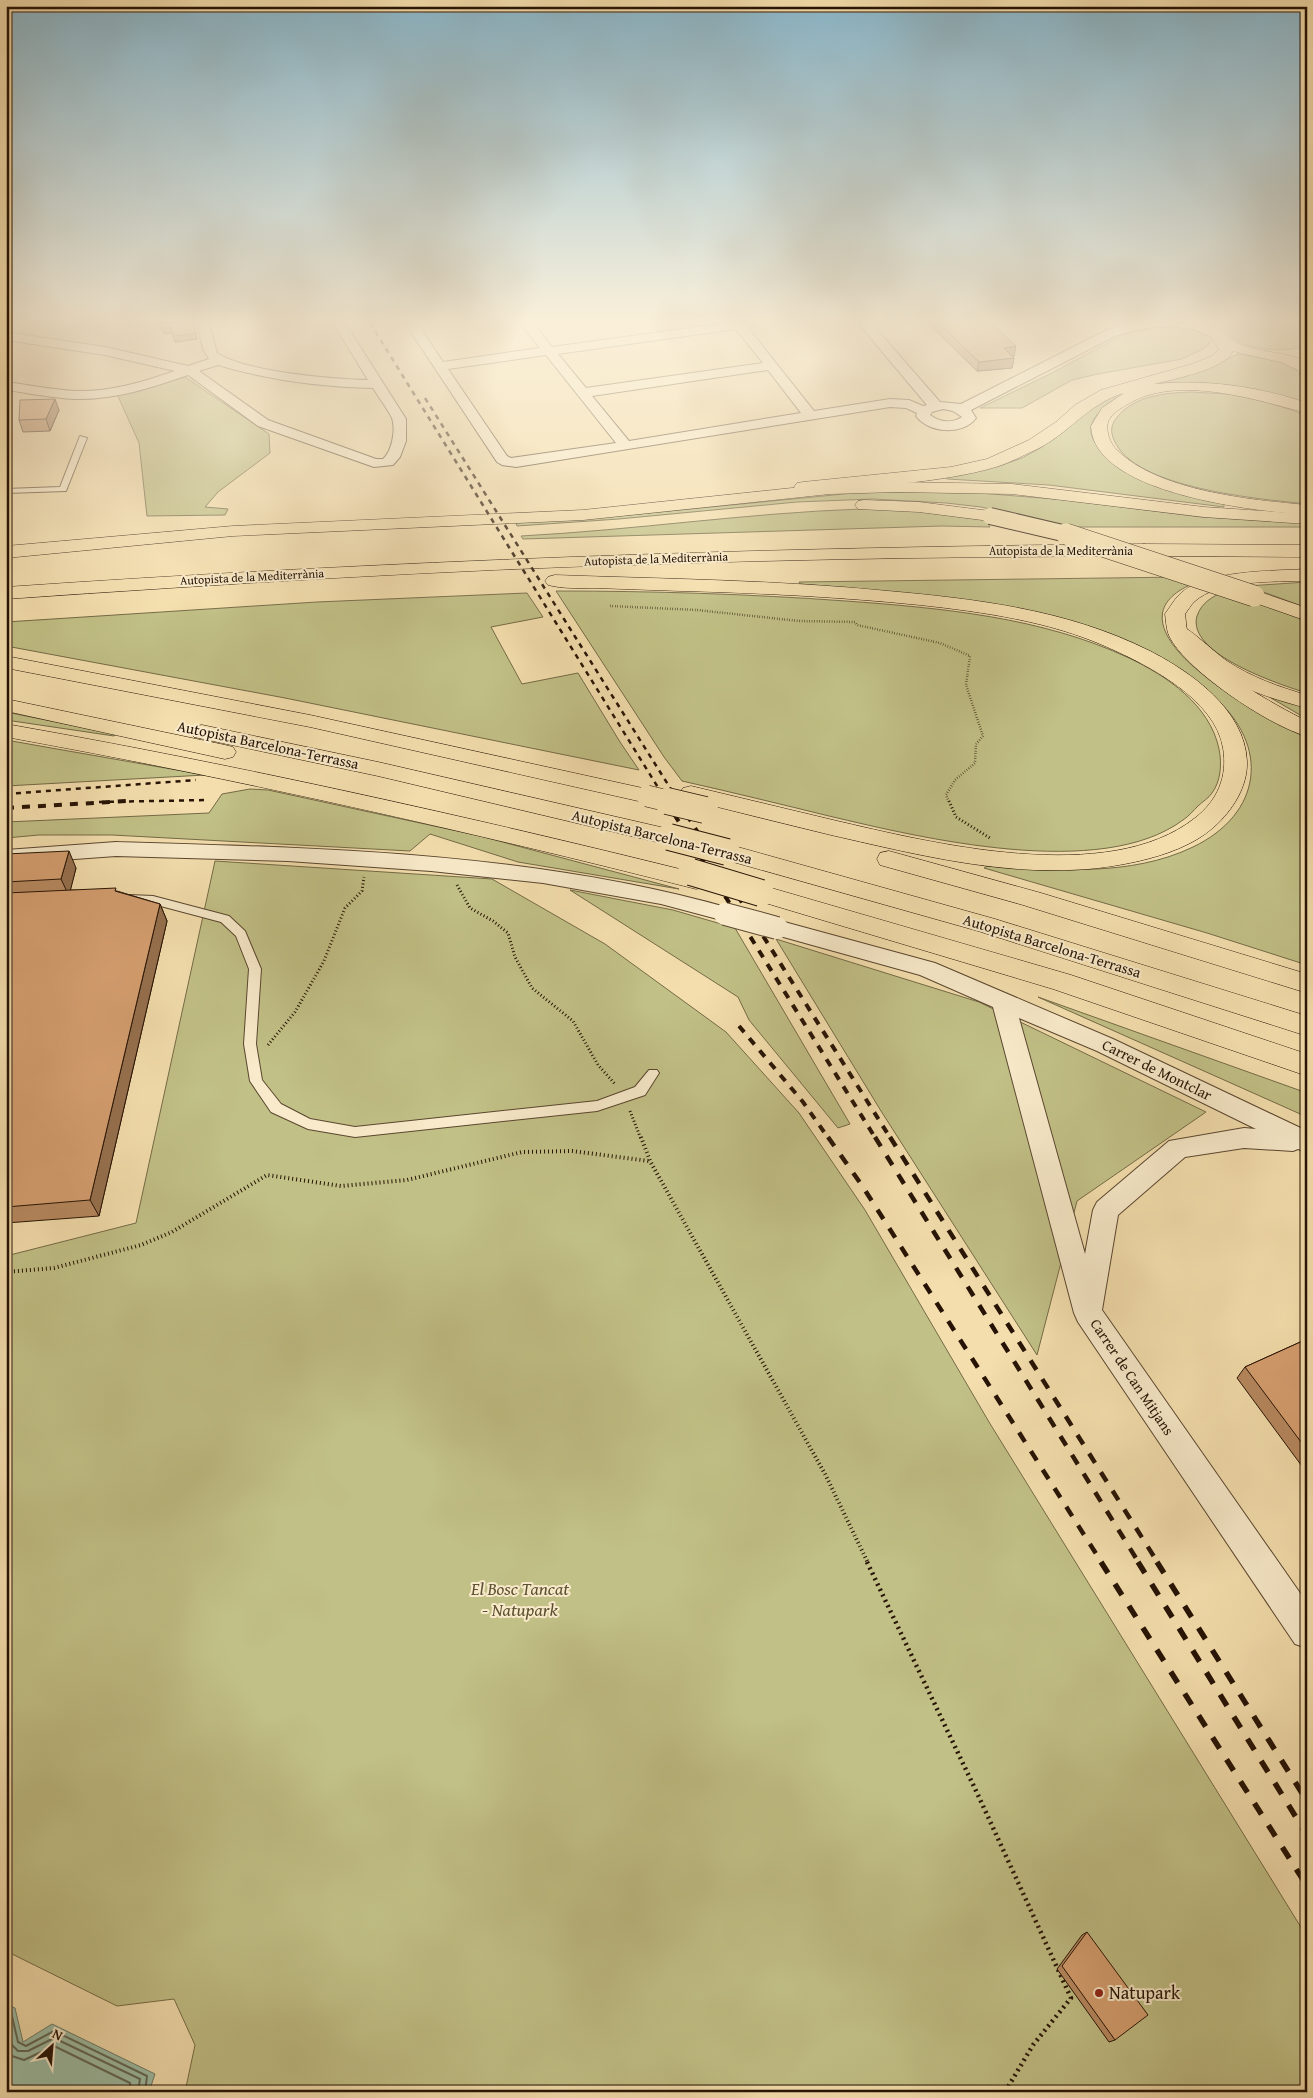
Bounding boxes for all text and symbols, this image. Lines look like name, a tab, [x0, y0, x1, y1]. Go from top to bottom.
street label: Autopista de la Mediterrània	[989, 542, 1133, 559]
street label: Autopista de la Mediterrània	[584, 547, 729, 570]
street label: Autopista de la Mediterrània	[180, 564, 325, 589]
street label: Autopista Barcelona-Terrassa	[175, 715, 361, 774]
street label: Autopista Barcelona-Terrassa	[570, 804, 754, 869]
street label: Autopista Barcelona-Terrassa	[961, 908, 1144, 983]
street label: Carrer de Montclar	[1099, 1034, 1216, 1105]
street label: Carrer de Can Mitjans	[1086, 1314, 1179, 1439]
park label: El Bosc Tancat - Natupark	[470, 1575, 569, 1623]
place label: Natupark	[1109, 1979, 1181, 2006]
marker: Natupark	[1093, 1987, 1105, 1999]
north arrow	[28, 2020, 78, 2070]
text: N	[49, 2023, 67, 2046]

